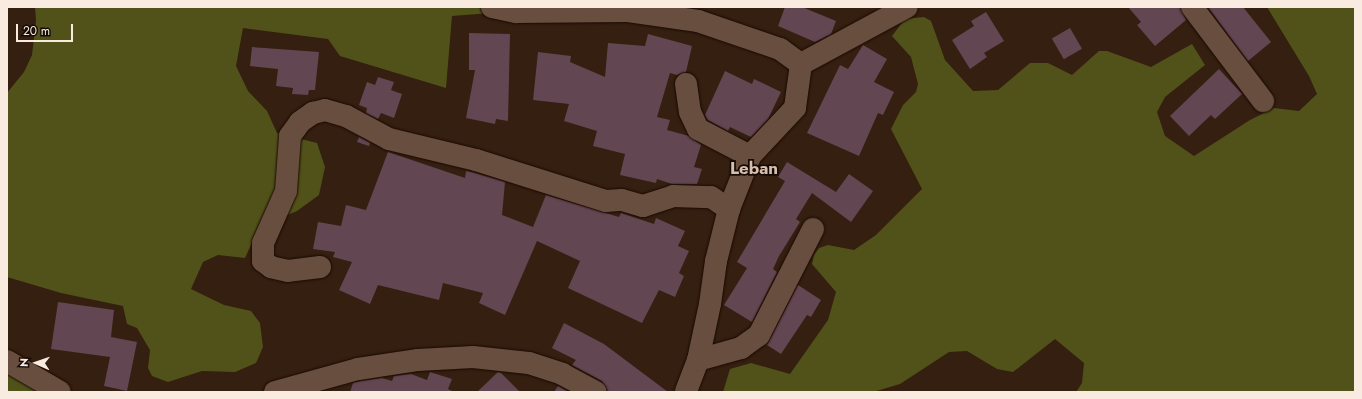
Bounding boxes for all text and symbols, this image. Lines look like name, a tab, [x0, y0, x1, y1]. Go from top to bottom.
scale bar	[18, 16, 75, 42]
text: 20 m	[23, 22, 50, 40]
district label: Leban	[730, 159, 778, 179]
north arrow	[16, 343, 56, 383]
text: N	[16, 358, 32, 367]

